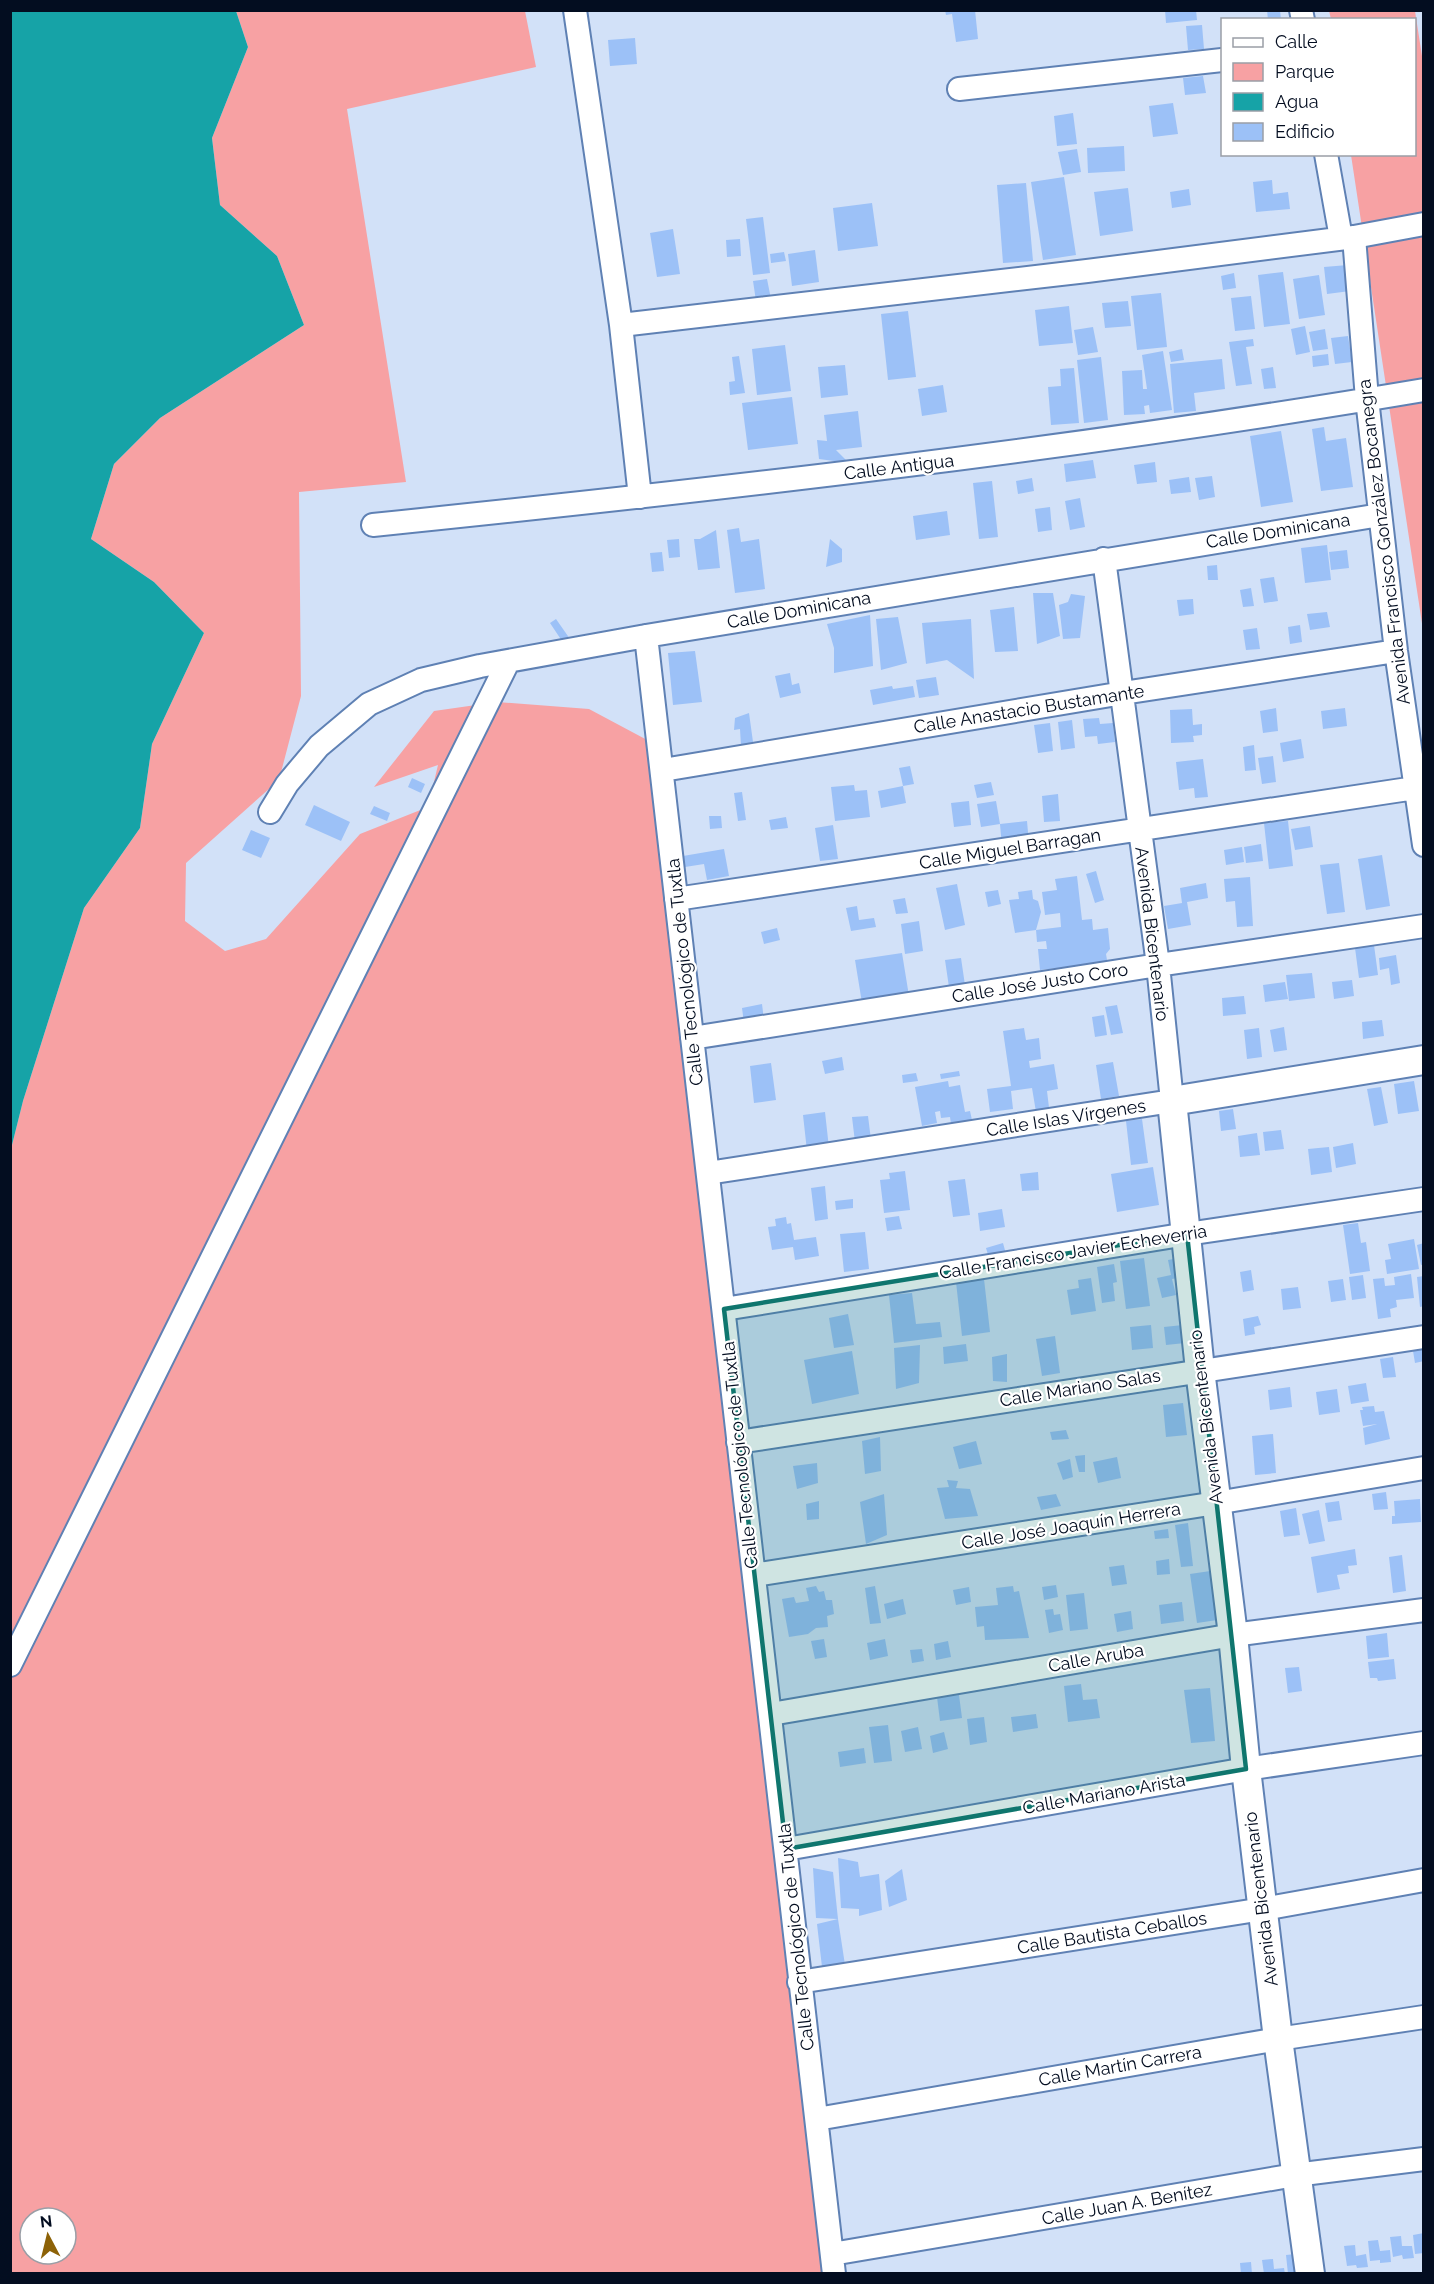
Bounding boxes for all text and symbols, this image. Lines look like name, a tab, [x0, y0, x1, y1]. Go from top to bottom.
legend	[1221, 18, 1416, 156]
text: Calle	[1275, 31, 1318, 52]
text: Parque	[1275, 61, 1335, 82]
text: Agua	[1275, 91, 1319, 112]
text: Edificio	[1275, 121, 1335, 142]
street label: Avenida Francisco González Bocanegra	[1353, 378, 1414, 706]
street label: Calle Antigua	[843, 449, 955, 484]
street label: Calle Dominicana	[1204, 509, 1351, 552]
street label: Calle Dominicana	[725, 587, 872, 632]
street label: Calle Anastacio Bustamante	[912, 680, 1146, 737]
street label: Calle Miguel Barragan	[918, 824, 1102, 873]
street label: Avenida Bicentenario	[1131, 845, 1174, 1023]
street label: Calle Tecnológico de Tuxtla	[662, 857, 707, 1087]
street label: Calle José Justo Coro	[950, 958, 1130, 1007]
street label: Calle Islas Vírgenes	[985, 1094, 1147, 1140]
street label: Calle Francisco Javier Echeverria	[937, 1220, 1208, 1283]
street label: Avenida Bicentenario	[1184, 1328, 1227, 1506]
street label: Calle Tecnológico de Tuxtla	[717, 1340, 762, 1570]
street label: Calle Mariano Salas	[998, 1364, 1162, 1411]
street label: Calle José Joaquín Herrera	[960, 1498, 1182, 1553]
street label: Calle Aruba	[1046, 1639, 1145, 1676]
street label: Calle Mariano Arista	[1021, 1769, 1187, 1818]
street label: Avenida Bicentenario	[1239, 1810, 1282, 1988]
street label: Calle Tecnológico de Tuxtla	[773, 1822, 818, 2052]
street label: Calle Bautista Ceballos	[1016, 1907, 1209, 1958]
street label: Calle Martín Carrera	[1037, 2041, 1203, 2090]
street label: Calle Juan A. Benítez	[1040, 2178, 1214, 2229]
north arrow	[18, 2206, 78, 2266]
text: N	[39, 2211, 53, 2232]

